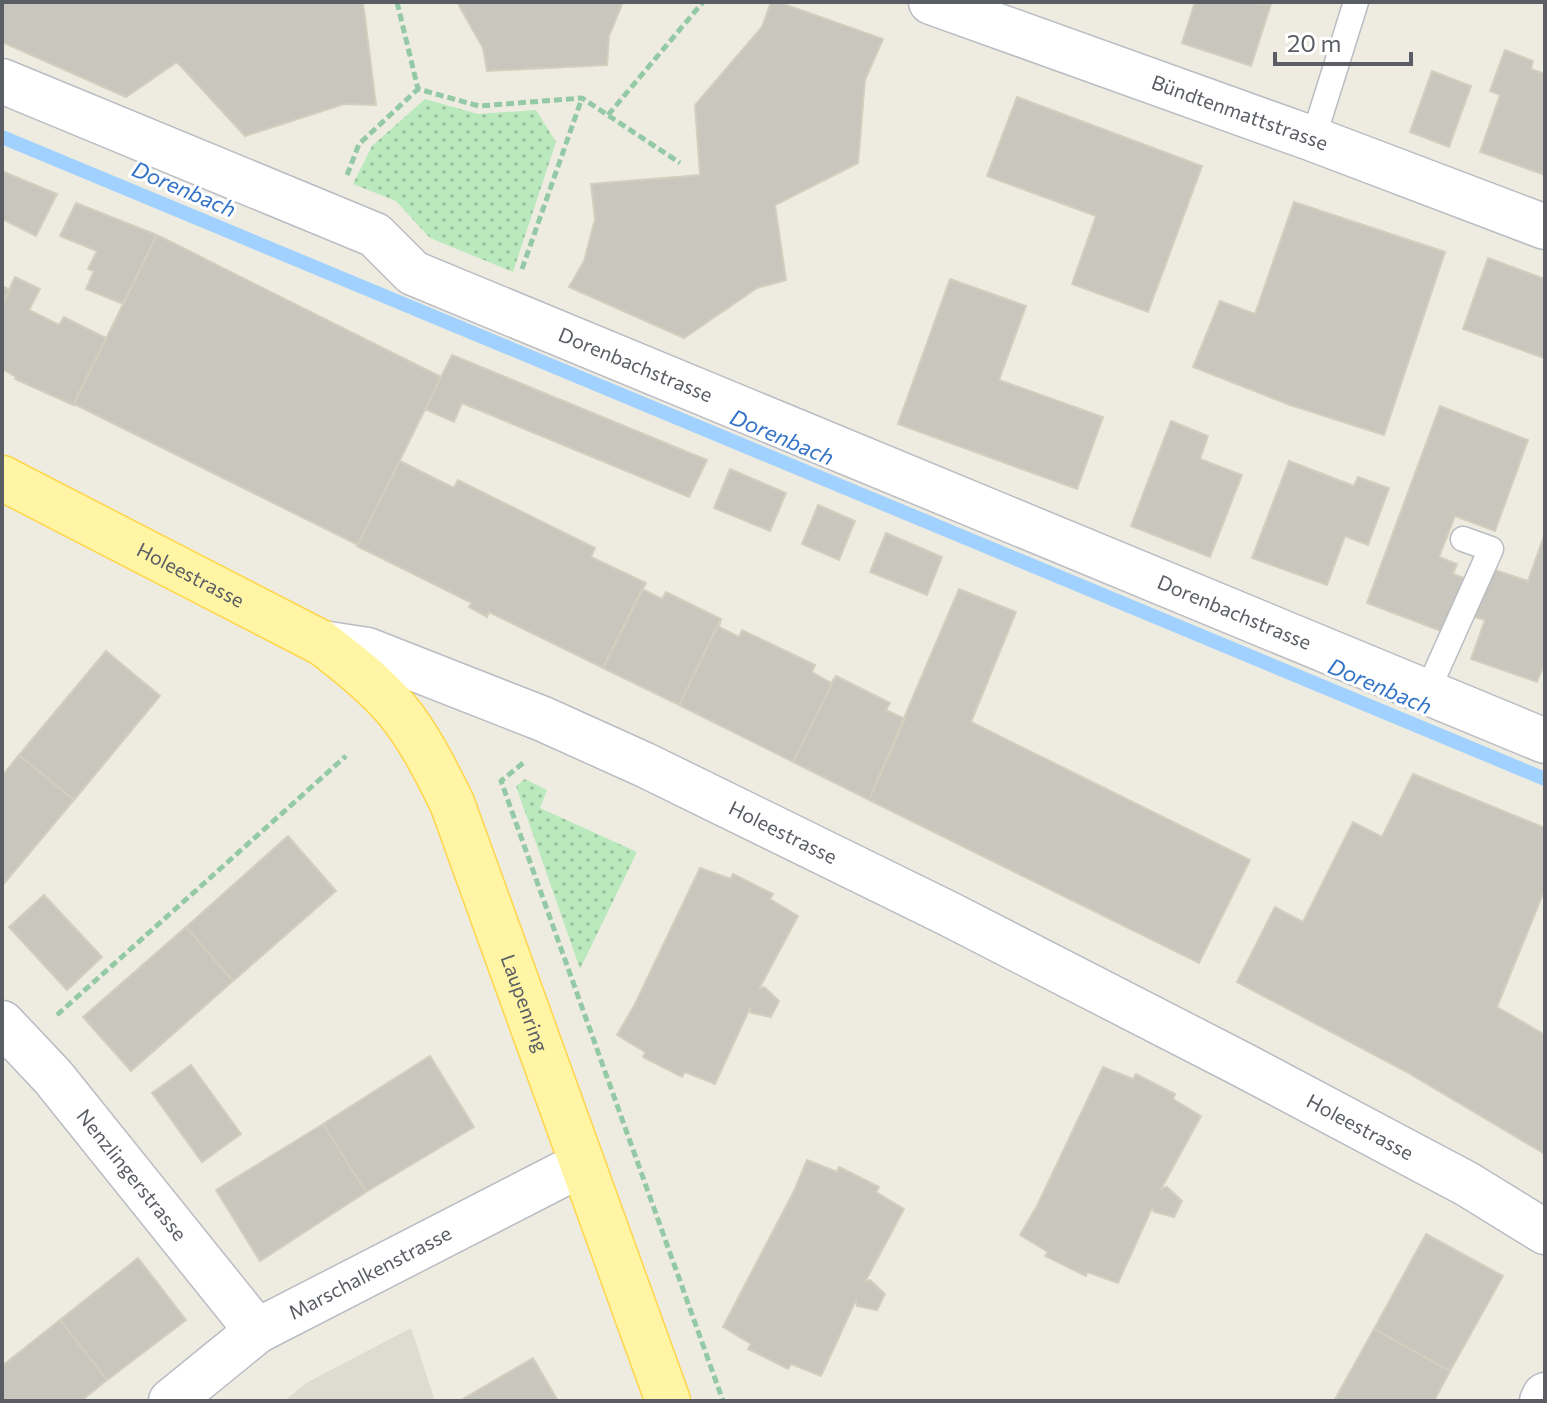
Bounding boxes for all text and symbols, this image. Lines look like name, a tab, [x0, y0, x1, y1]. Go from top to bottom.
scale bar	[1275, 16, 1411, 66]
text: 20 m	[1287, 28, 1341, 57]
street label: Bündtenmattstrasse	[1149, 69, 1332, 155]
water label: Dorenbach	[128, 155, 240, 222]
street label: Dorenbachstrasse	[555, 322, 716, 407]
water label: Dorenbach	[726, 403, 838, 470]
street label: Holeestrasse	[133, 537, 249, 612]
street label: Dorenbachstrasse	[1154, 569, 1315, 654]
water label: Dorenbach	[1324, 652, 1436, 719]
street label: Holeestrasse	[725, 795, 841, 868]
street label: Laupenring	[497, 951, 554, 1055]
street label: Holeestrasse	[1303, 1088, 1418, 1164]
street label: Nenzlingerstrasse	[72, 1104, 193, 1245]
street label: Marschalkenstrasse	[284, 1220, 455, 1324]

